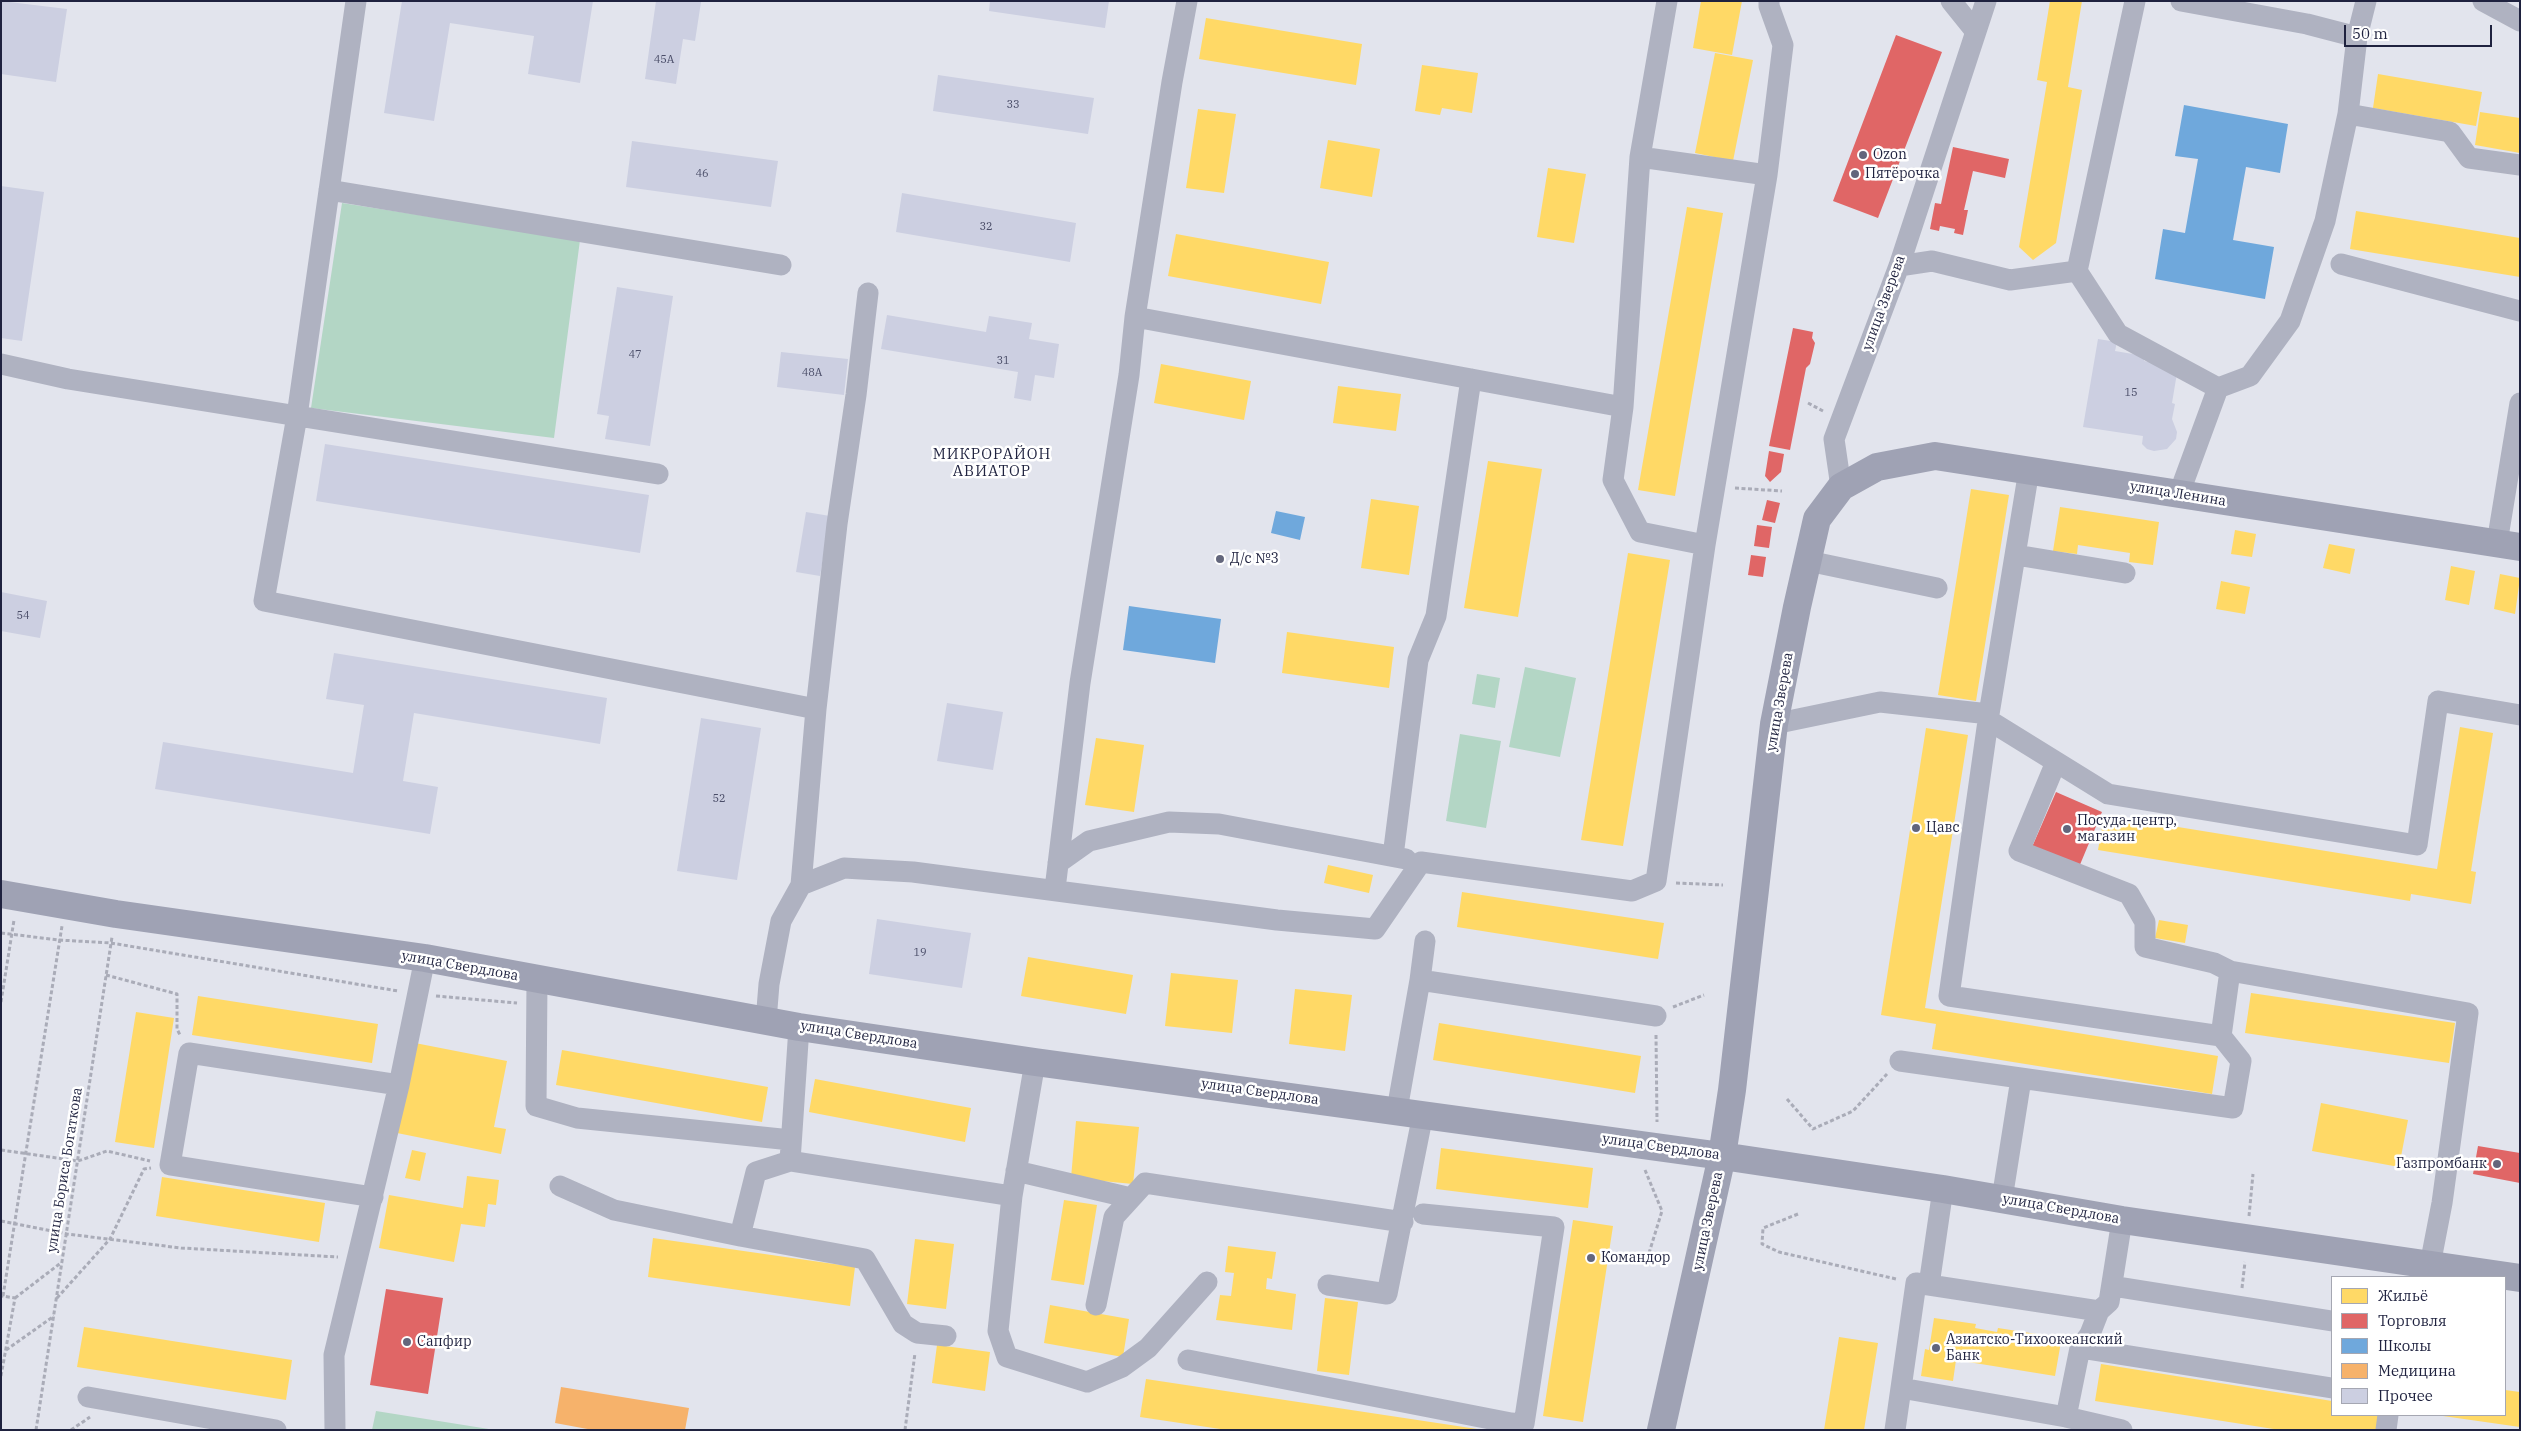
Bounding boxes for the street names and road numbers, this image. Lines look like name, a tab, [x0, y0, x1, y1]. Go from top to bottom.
street label: улица Зверева	[1859, 253, 1909, 353]
street label: улица Ленина	[2129, 478, 2227, 510]
street label: улица Зверева	[1763, 651, 1797, 753]
street label: улица Свердлова	[400, 947, 520, 985]
street label: улица Свердлова	[799, 1017, 919, 1053]
street label: улица Свердлова	[1200, 1075, 1320, 1109]
street label: улица Бориса Богаткова	[44, 1086, 86, 1254]
street label: улица Свердлова	[1601, 1130, 1721, 1164]
street label: улица Зверева	[1689, 1170, 1727, 1272]
street label: улица Свердлова	[2001, 1190, 2121, 1228]

